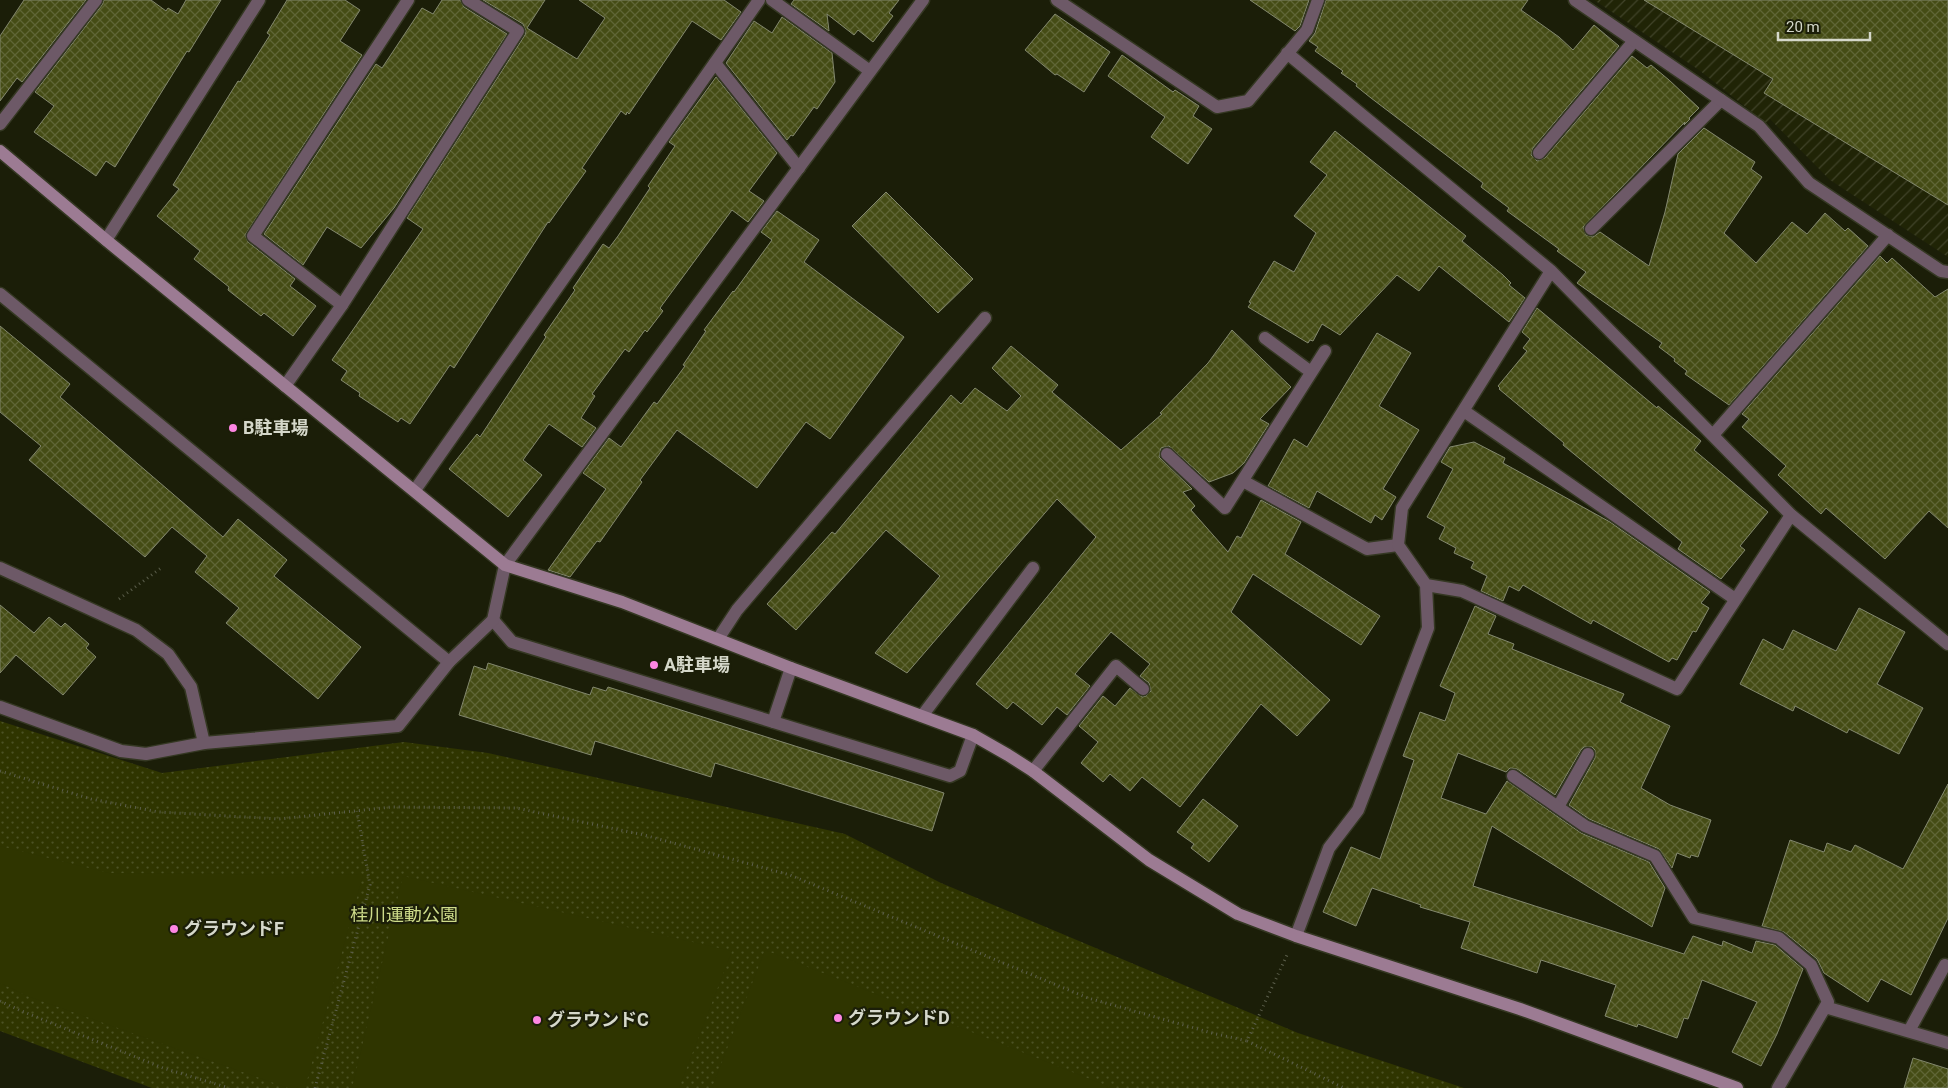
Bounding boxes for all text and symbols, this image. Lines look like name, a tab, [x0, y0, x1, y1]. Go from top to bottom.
scale bar	[1778, 10, 1870, 42]
text: 20 m	[1786, 18, 1820, 36]
place label: B駐車場	[243, 417, 309, 438]
marker: B駐車場	[227, 422, 239, 434]
place label: A駐車場	[664, 654, 730, 675]
marker: A駐車場	[648, 659, 660, 671]
park label: 桂川運動公園	[350, 904, 458, 925]
place label: グラウンドF	[184, 918, 284, 939]
marker: グラウンドF	[168, 923, 180, 935]
place label: グラウンドD	[848, 1007, 950, 1028]
place label: グラウンドC	[547, 1009, 649, 1030]
marker: グラウンドD	[832, 1012, 844, 1024]
marker: グラウンドC	[531, 1014, 543, 1026]

